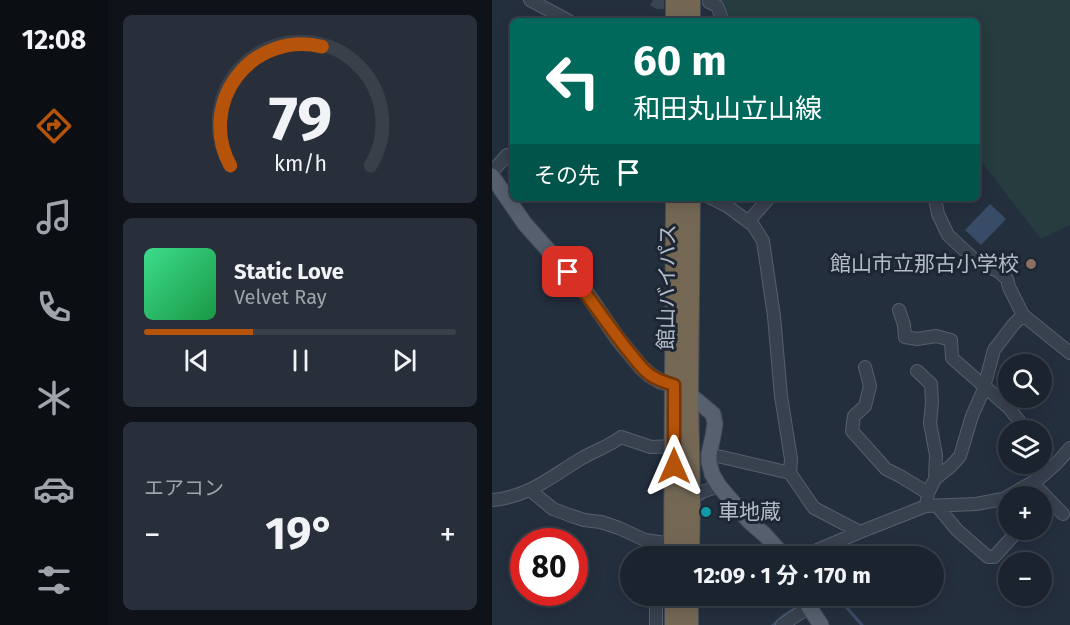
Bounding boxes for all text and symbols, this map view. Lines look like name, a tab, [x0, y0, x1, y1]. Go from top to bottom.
text: 12:08	[22, 24, 86, 56]
text: 60 m	[633, 36, 727, 86]
icon: left	[534, 42, 612, 120]
text: 79	[268, 82, 332, 157]
text: 和田丸山立山線	[633, 93, 822, 125]
icon: directions	[33, 105, 75, 147]
text: km/h	[273, 152, 327, 178]
icon: arrive	[612, 156, 645, 189]
text: その先	[534, 162, 600, 189]
icon: music	[33, 196, 75, 238]
street label: 館山バイパス	[653, 224, 681, 350]
pin	[542, 246, 593, 297]
place label: 館山市立那古小学校	[830, 251, 1019, 277]
icon: arrive	[551, 255, 584, 288]
marker: 館山市立那古小学校	[1024, 257, 1038, 271]
text: Static Love	[234, 258, 344, 285]
text: Velvet Ray	[234, 285, 327, 309]
icon: phone	[33, 286, 75, 328]
icon: previous	[180, 344, 213, 377]
icon: pause	[284, 344, 317, 377]
icon: next	[388, 344, 421, 377]
map controls	[998, 354, 1052, 606]
button: search	[998, 354, 1052, 408]
icon: climate	[33, 377, 75, 419]
button: layers	[998, 420, 1052, 474]
position arrow	[642, 434, 706, 498]
icon: car	[33, 468, 75, 510]
text: エアコン	[144, 476, 224, 500]
button: +	[998, 486, 1052, 540]
place label: 車地蔵	[718, 499, 781, 525]
marker: 車地蔵	[699, 505, 713, 519]
text: 19°	[265, 507, 335, 561]
text: −	[144, 515, 161, 555]
text: +	[440, 515, 456, 555]
speed limit sign: 80	[510, 528, 588, 606]
button: −	[998, 552, 1052, 606]
icon: filters	[33, 559, 75, 601]
text: 12:09 · 1 分 · 170 m	[693, 562, 871, 589]

